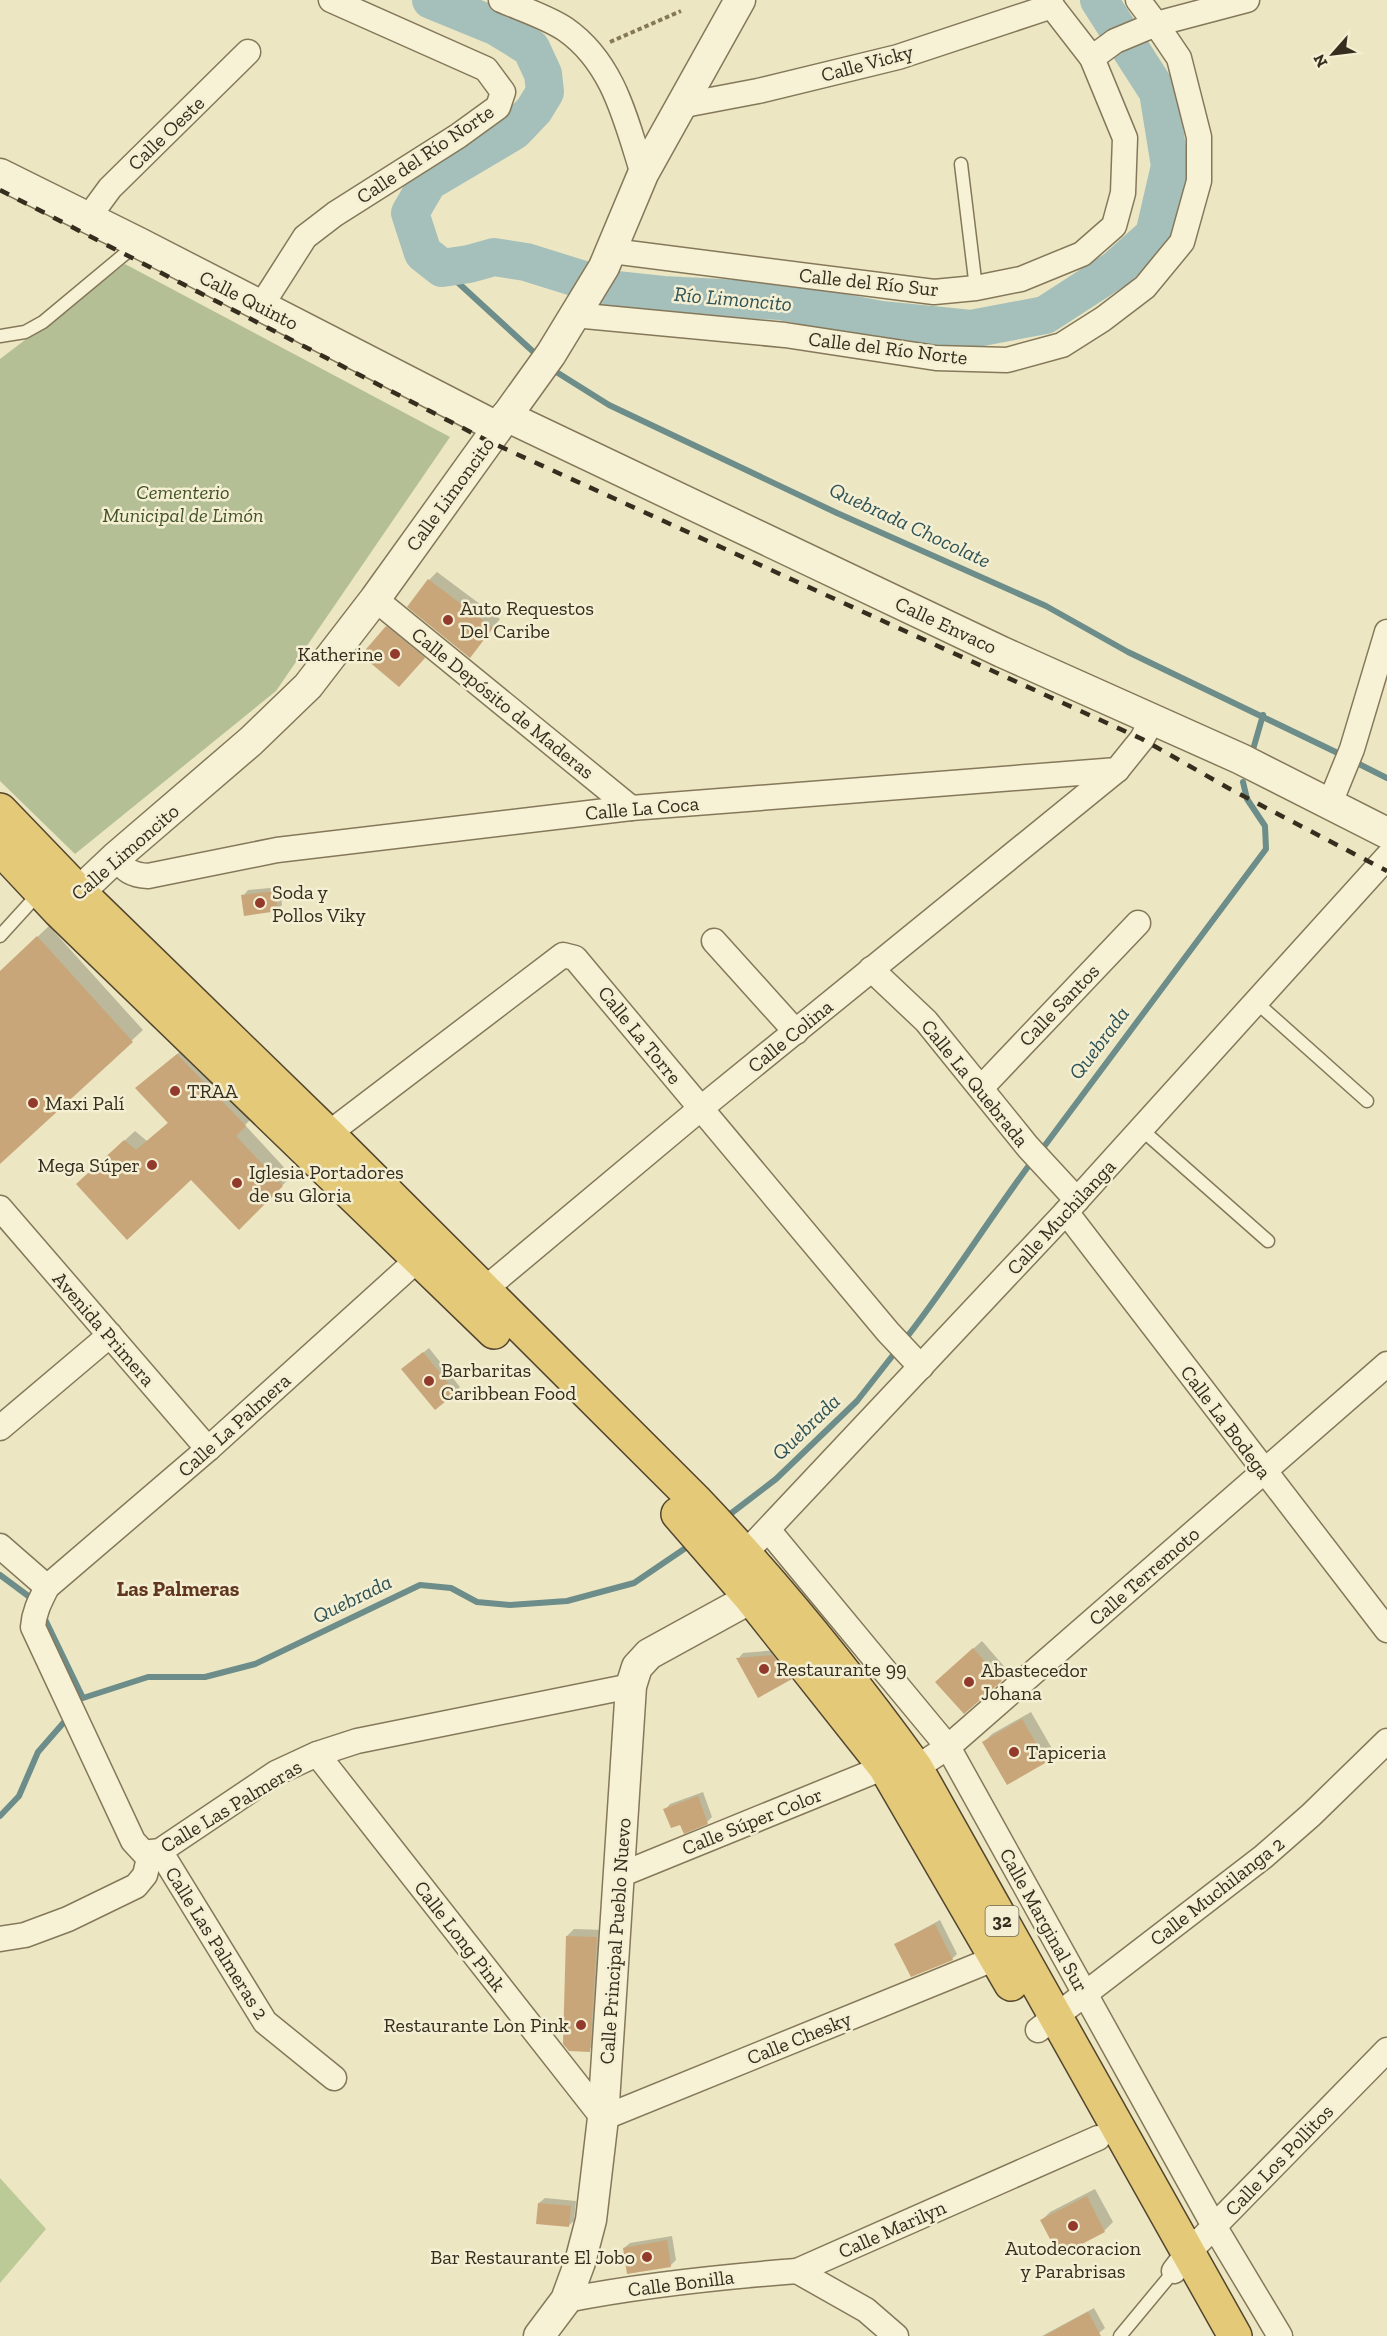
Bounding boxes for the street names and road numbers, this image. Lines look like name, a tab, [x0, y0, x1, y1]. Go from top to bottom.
street label: Calle Vicky	[818, 39, 916, 87]
street label: Calle Oeste	[123, 91, 209, 175]
street label: Calle del Río Norte	[352, 99, 498, 209]
street label: Calle del Río Sur	[798, 263, 940, 301]
street label: Calle Quinto	[196, 265, 302, 335]
street label: Calle del Río Norte	[807, 326, 969, 370]
street label: Calle Limoncito	[401, 432, 499, 556]
street label: Calle Envaco	[891, 591, 1001, 659]
street label: Calle Depósito de Maderas	[407, 622, 599, 784]
street label: Calle La Coca	[584, 791, 700, 825]
street label: Calle Limoncito	[66, 799, 184, 905]
street label: Calle Santos	[1014, 959, 1104, 1051]
street label: Calle La Torre	[593, 981, 687, 1089]
street label: Calle Colina	[743, 994, 838, 1078]
street label: Calle La Quebrada	[916, 1014, 1034, 1152]
street label: Calle Muchilanga	[1002, 1154, 1121, 1280]
street label: Avenida Primera	[48, 1267, 160, 1391]
street label: Calle La Bodega	[1176, 1361, 1277, 1484]
street label: Calle La Palmera	[173, 1368, 296, 1482]
street label: Calle Terremoto	[1084, 1521, 1204, 1631]
street label: Calle Las Palmeras	[156, 1754, 306, 1858]
street label: Calle Súper Color	[678, 1782, 826, 1860]
street label: Calle Principal Pueblo Nuevo	[594, 1817, 636, 2065]
street label: Calle Muchilanga 2	[1145, 1831, 1289, 1951]
street label: Calle Marginal Sur	[995, 1844, 1093, 1996]
street label: Calle Las Palmeras 2	[160, 1862, 274, 2024]
street label: Calle Long Pink	[409, 1876, 511, 1997]
road number: 32	[986, 1906, 1018, 1936]
street label: Calle Chesky	[743, 2006, 855, 2070]
street label: Calle Los Pollitos	[1220, 2099, 1338, 2221]
street label: Calle Marilyn	[835, 2194, 950, 2263]
street label: Calle Bonilla	[626, 2265, 736, 2301]

